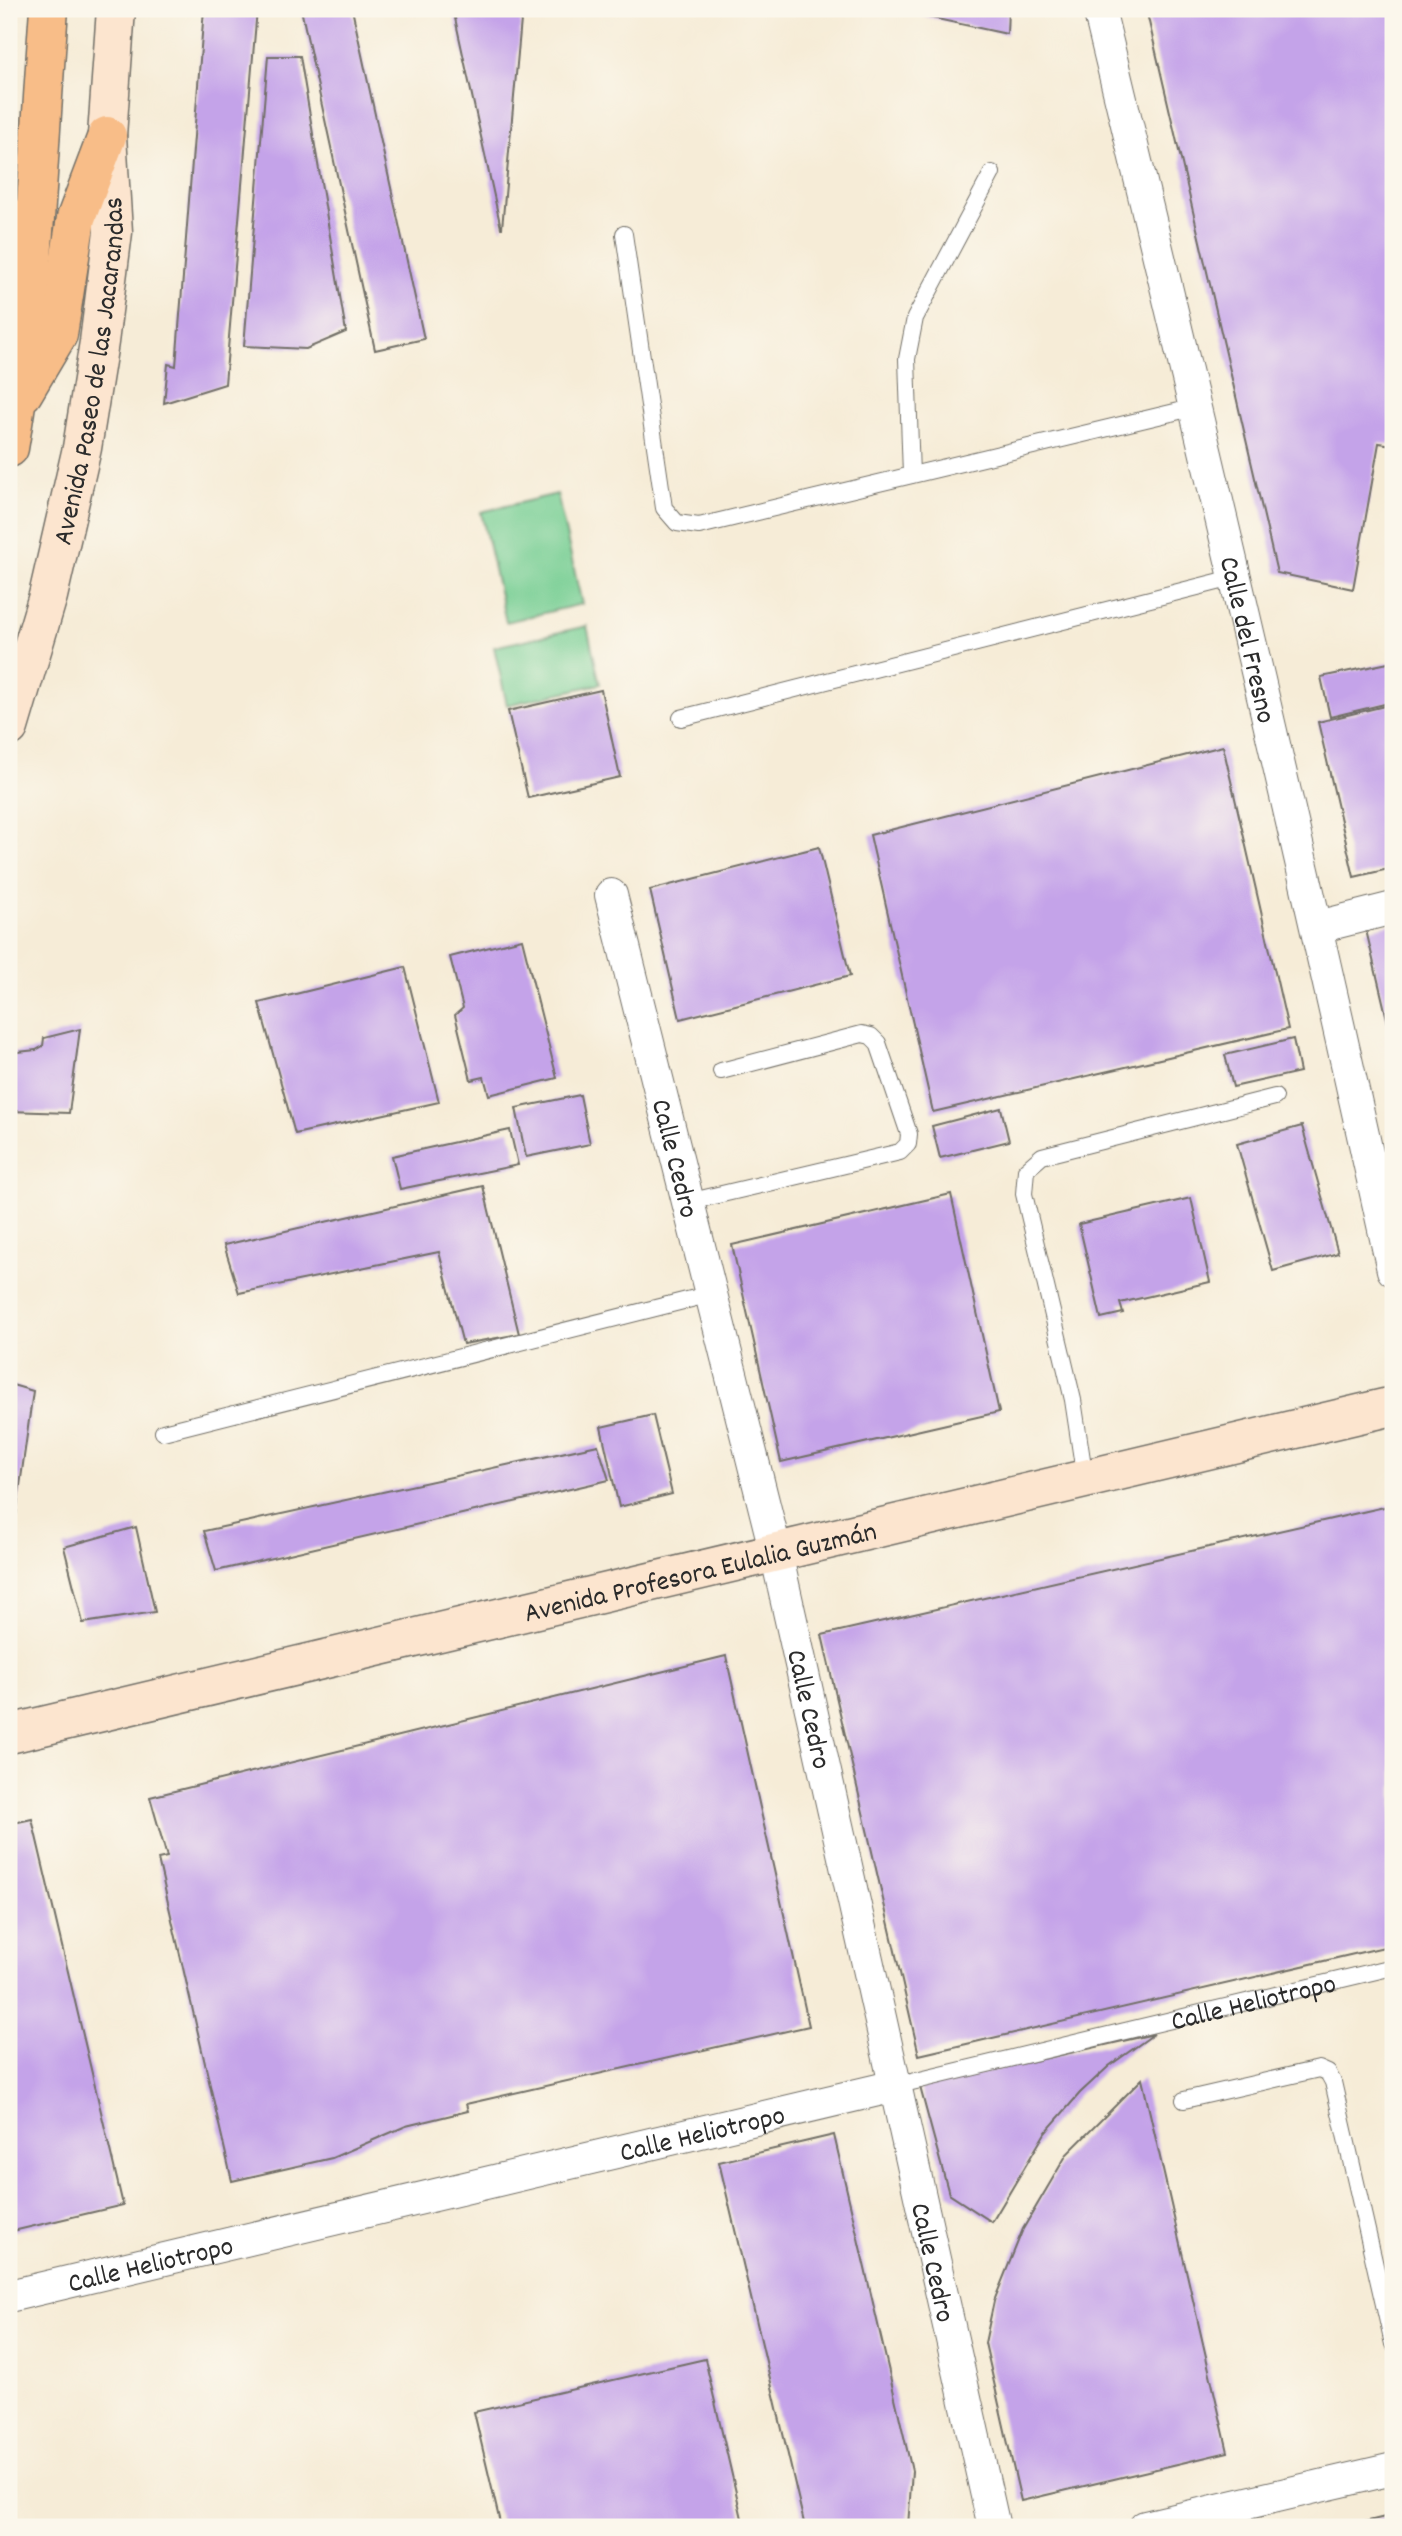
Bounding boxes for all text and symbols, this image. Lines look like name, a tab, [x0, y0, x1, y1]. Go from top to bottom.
street label: Avenida Paseo de las Jacarandas	[45, 196, 138, 549]
street label: Calle del Fresno	[1206, 553, 1283, 728]
street label: Calle Cedro	[638, 1095, 706, 1223]
street label: Avenida Profesora Eulalia Guzmán	[521, 1514, 881, 1636]
street label: Calle Cedro	[773, 1646, 839, 1773]
street label: Calle Heliotropo	[1167, 1966, 1341, 2044]
street label: Calle Heliotropo	[616, 2098, 790, 2176]
street label: Calle Cedro	[897, 2200, 963, 2327]
street label: Calle Heliotropo	[65, 2229, 238, 2306]

